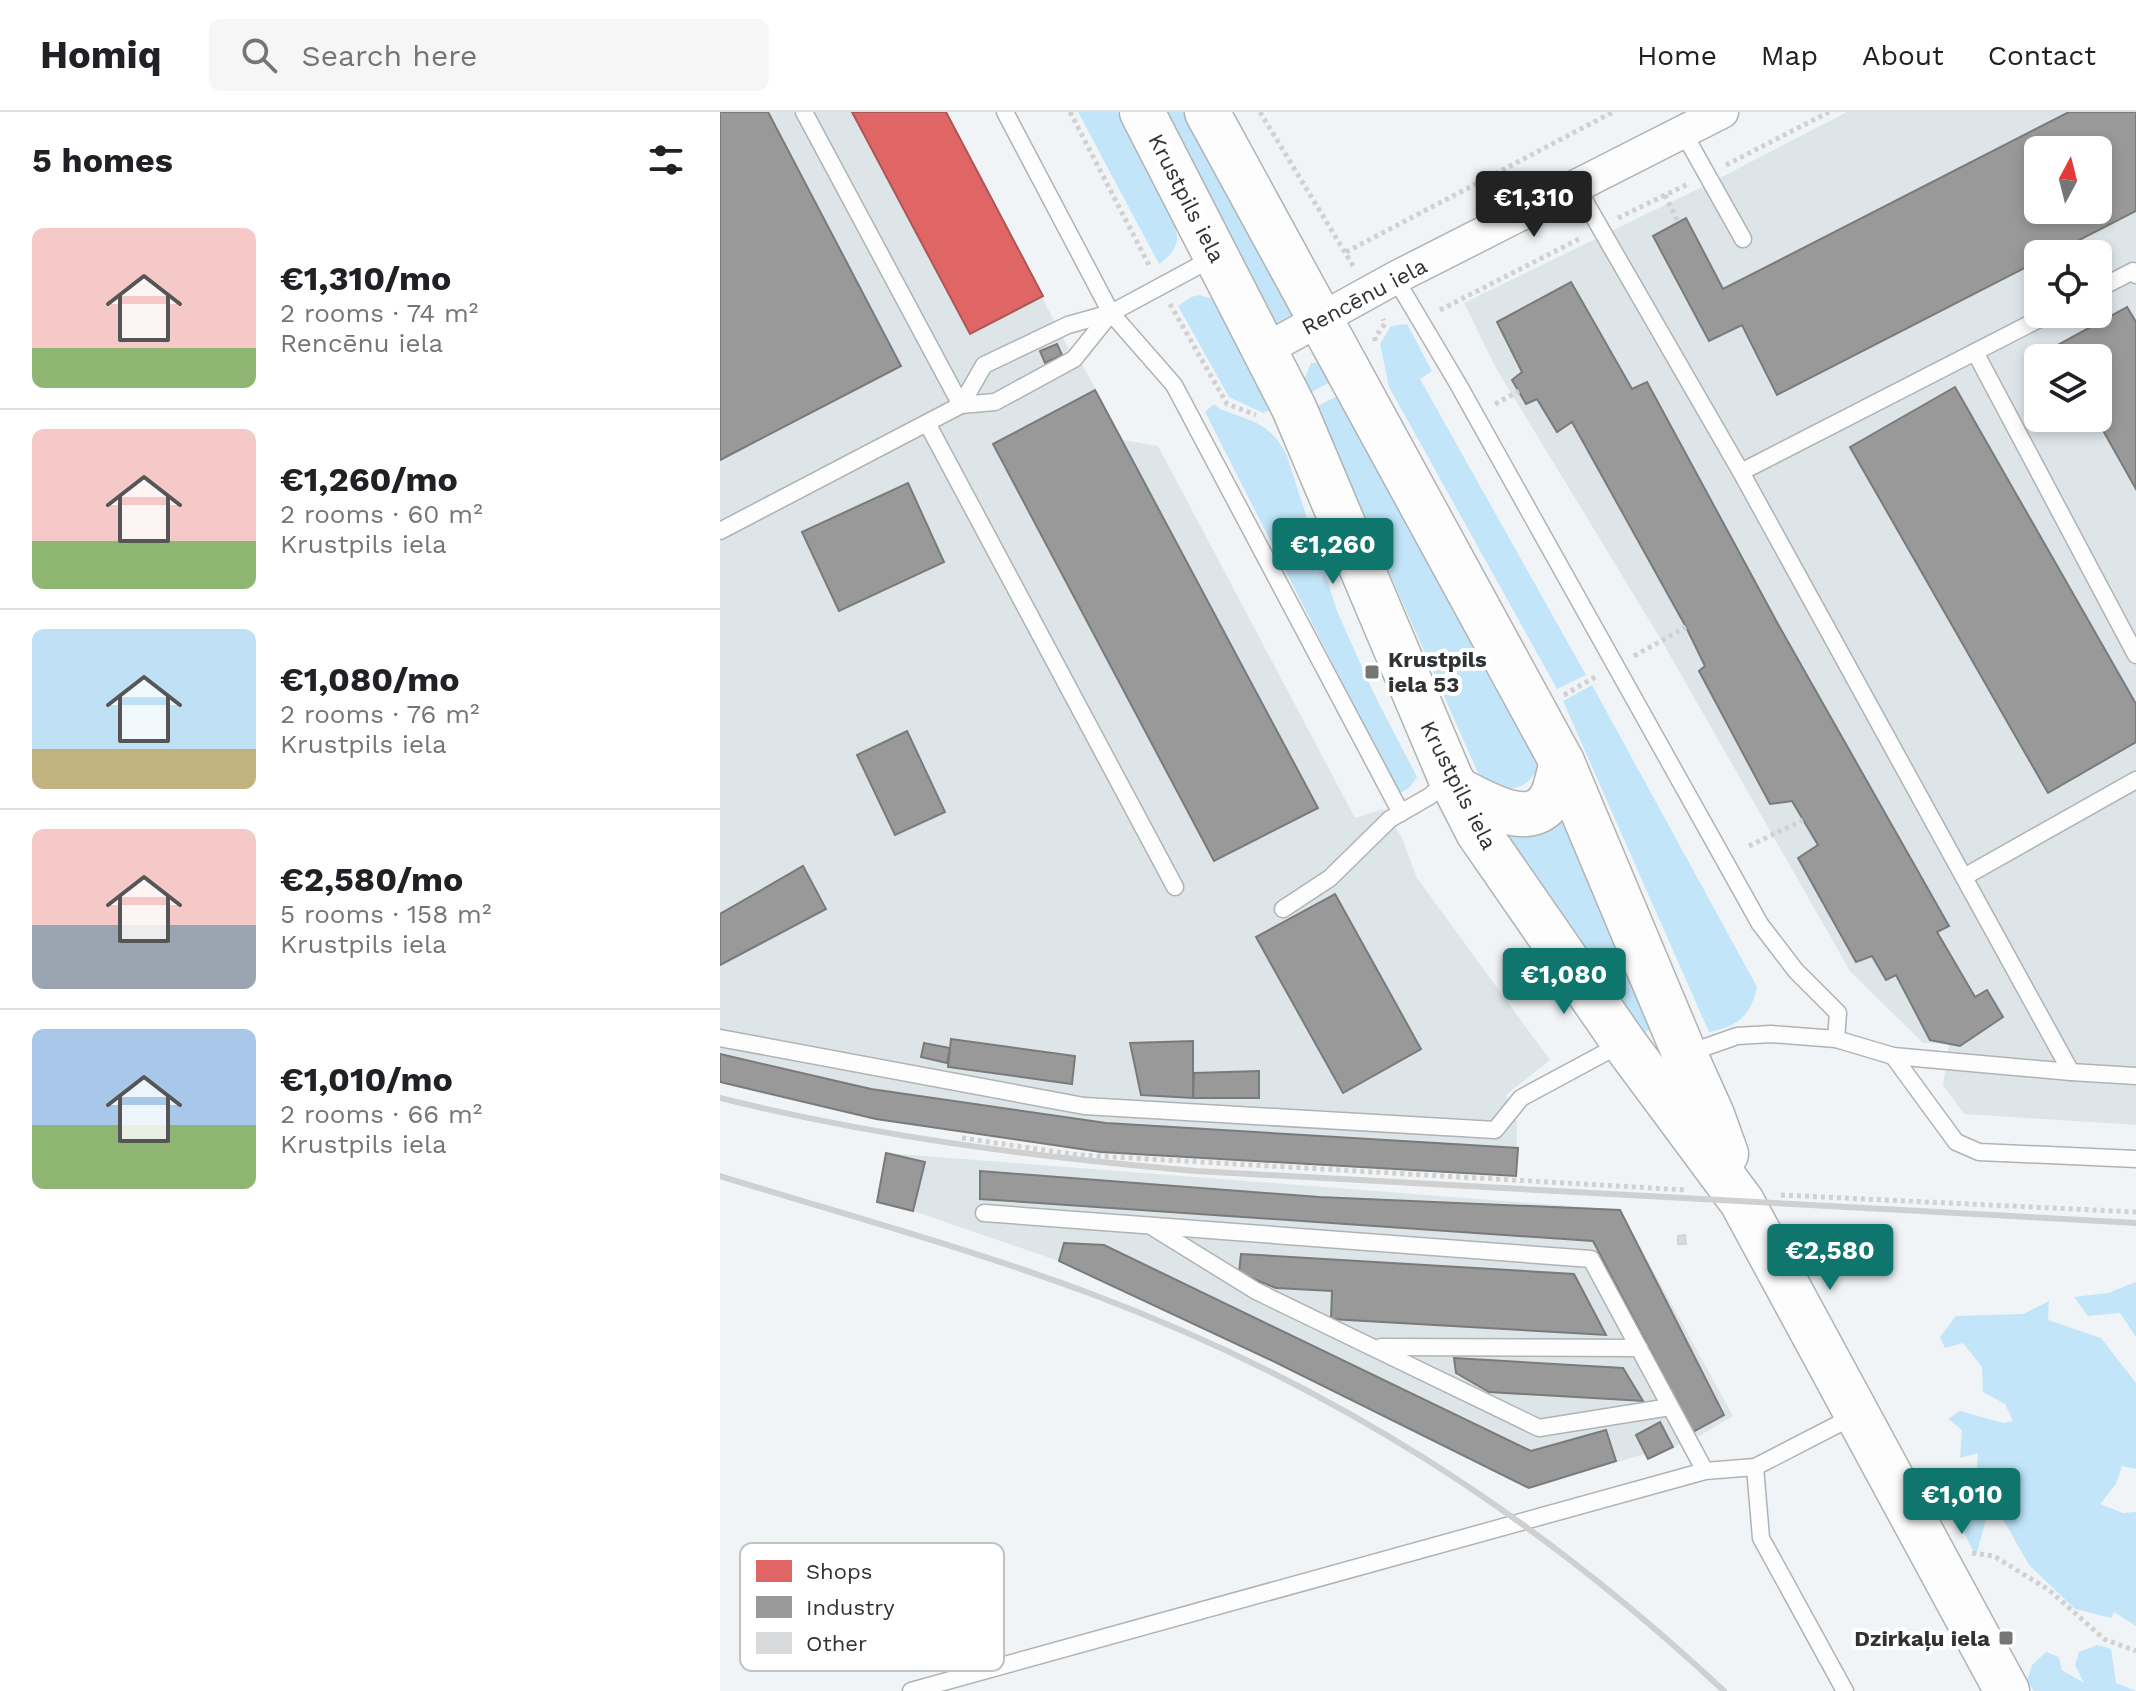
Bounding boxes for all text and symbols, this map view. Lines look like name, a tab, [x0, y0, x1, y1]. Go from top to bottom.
search box	[209, 19, 769, 91]
text: Homiq	[40, 33, 161, 77]
icon: search	[237, 33, 281, 77]
text: Search here	[301, 38, 477, 73]
text: Home	[1637, 39, 1717, 72]
text: Map	[1761, 39, 1818, 72]
text: About	[1862, 39, 1944, 72]
text: Contact	[1988, 39, 2096, 72]
street label: Krustpils iela	[1143, 130, 1230, 267]
north arrow	[2024, 136, 2112, 224]
map controls	[2024, 136, 2112, 432]
icon: filters	[644, 138, 688, 182]
text: 5 homes	[32, 140, 173, 180]
pin: €1,310	[1469, 171, 1599, 239]
text: €1,310	[1494, 182, 1574, 212]
button: locate	[2024, 240, 2112, 328]
street label: Rencēnu iela	[1297, 253, 1431, 340]
text: €1,310/mo	[280, 258, 451, 298]
icon: home	[96, 260, 192, 356]
text: 2 rooms · 74 m²	[280, 298, 478, 328]
text: Rencēnu iela	[280, 328, 443, 358]
button: layers	[2024, 344, 2112, 432]
text: €1,260/mo	[280, 459, 458, 499]
icon: home	[96, 461, 192, 557]
text: 2 rooms · 60 m²	[280, 499, 483, 529]
pin: €1,260	[1268, 518, 1398, 586]
text: Krustpils iela	[280, 529, 447, 559]
text: €1,260	[1290, 529, 1376, 559]
place label: Krustpils iela 53	[1388, 647, 1487, 697]
text: €1,080/mo	[280, 659, 460, 699]
icon: home	[96, 661, 192, 757]
marker: Krustpils iela 53	[1363, 663, 1381, 681]
text: 2 rooms · 76 m²	[280, 699, 479, 729]
street label: Krustpils iela	[1415, 717, 1502, 854]
text: Krustpils iela	[280, 729, 447, 759]
text: €2,580/mo	[280, 859, 463, 899]
icon: home	[96, 861, 192, 957]
text: 5 rooms · 158 m²	[280, 899, 491, 929]
text: Krustpils iela	[280, 929, 447, 959]
pin: €1,080	[1499, 948, 1629, 1016]
text: €1,080	[1521, 959, 1607, 989]
text: €1,010/mo	[280, 1059, 453, 1099]
icon: home	[96, 1061, 192, 1157]
text: 2 rooms · 66 m²	[280, 1099, 482, 1129]
text: Krustpils iela	[280, 1129, 447, 1159]
pin: €2,580	[1765, 1224, 1895, 1292]
text: €2,580	[1785, 1235, 1875, 1265]
pin: €1,010	[1897, 1468, 2027, 1536]
text: €1,010	[1921, 1479, 2003, 1509]
legend	[740, 1543, 1004, 1671]
text: Shops	[806, 1559, 872, 1584]
text: Industry	[806, 1595, 895, 1620]
place label: Dzirkaļu iela	[1854, 1626, 1990, 1651]
marker: Dzirkaļu iela	[1997, 1629, 2015, 1647]
text: Other	[806, 1631, 867, 1656]

